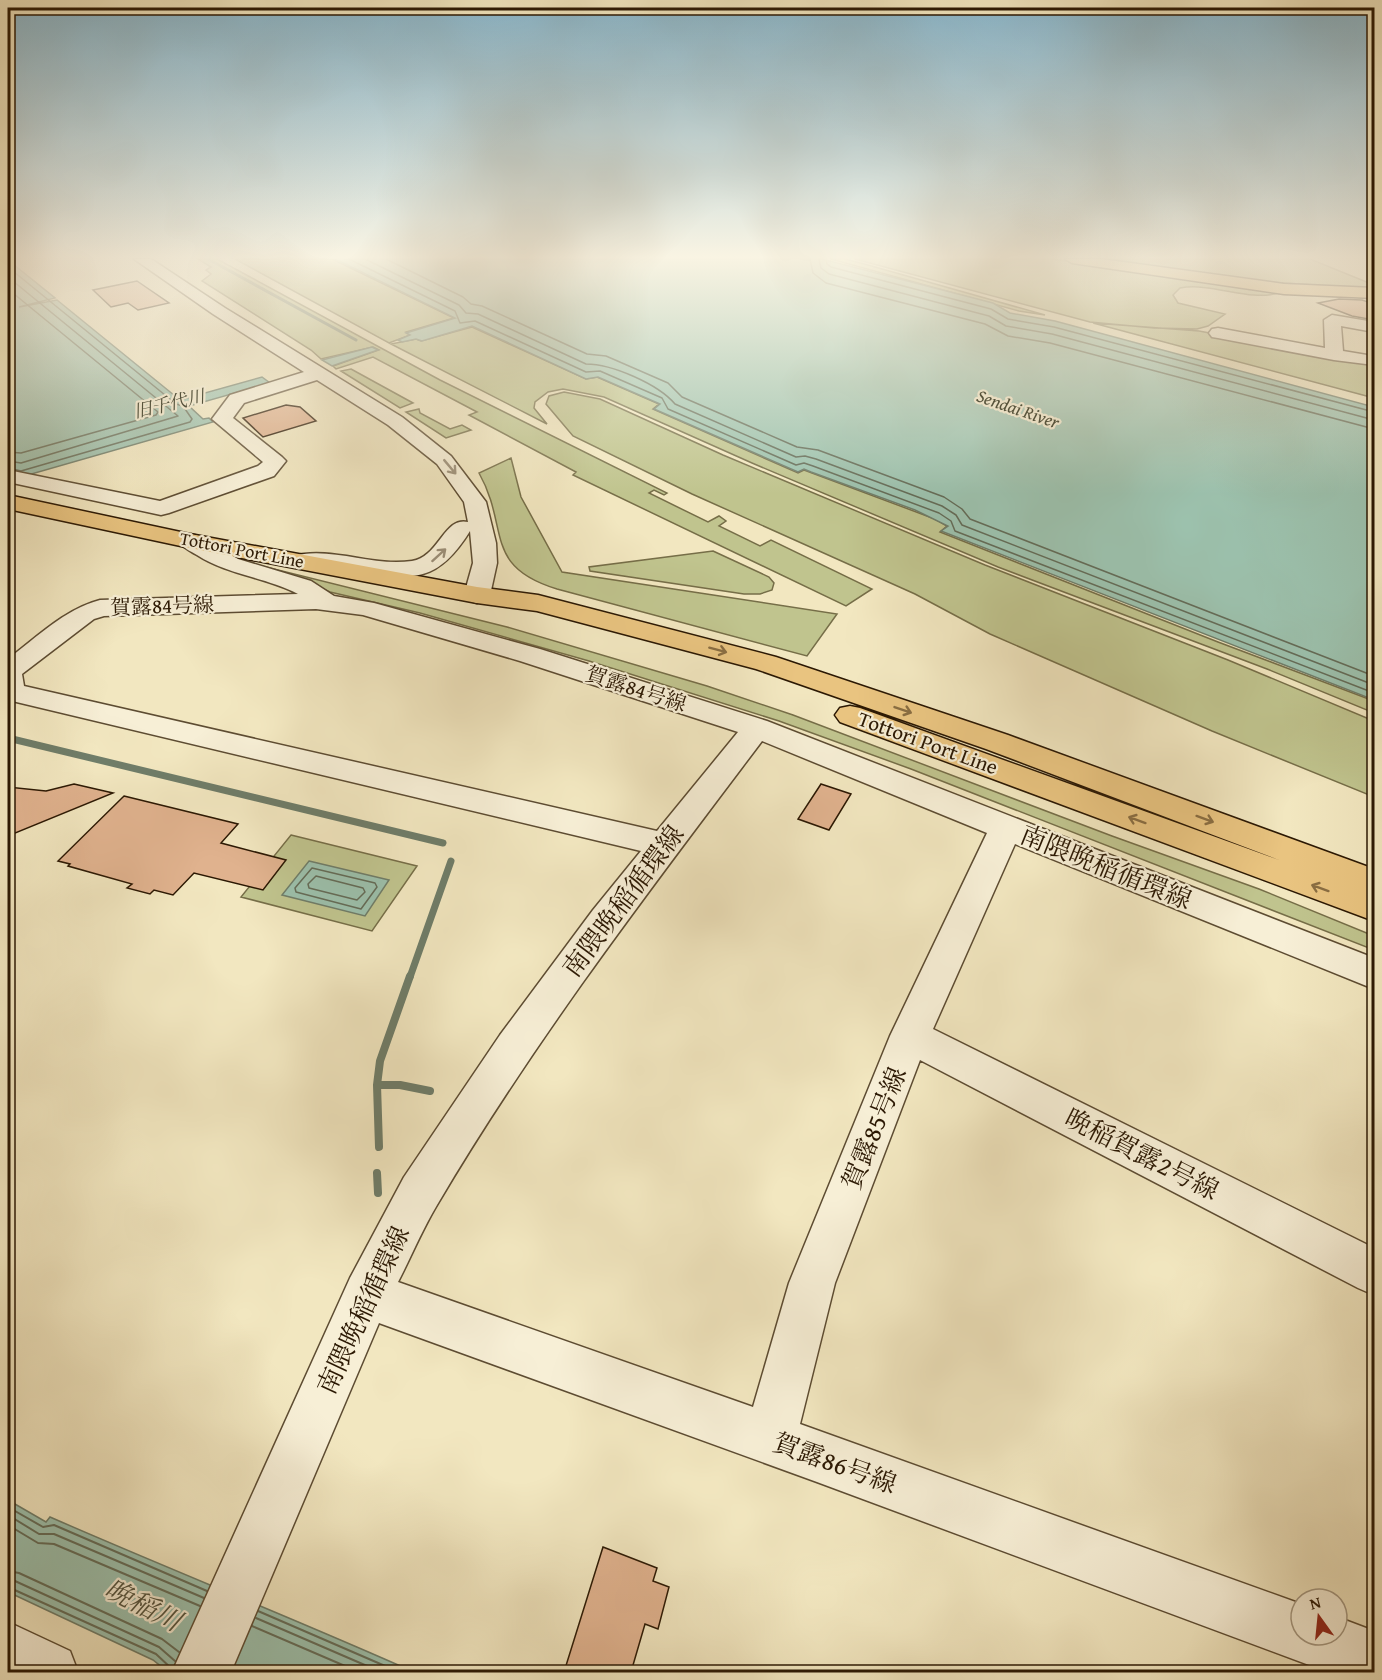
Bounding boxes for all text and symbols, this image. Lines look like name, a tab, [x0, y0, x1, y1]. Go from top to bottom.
water label: 旧千代川	[131, 382, 209, 425]
water label: Sendai River	[973, 382, 1064, 436]
one-way arrow	[444, 459, 457, 475]
street label: Tottori Port Line	[178, 524, 306, 575]
one-way arrow	[431, 548, 446, 562]
street label: 賀露84号線	[109, 588, 215, 623]
one-way arrow	[708, 645, 727, 656]
street label: 賀露84号線	[582, 658, 691, 719]
street label: Tottori Port Line	[854, 703, 1003, 782]
one-way arrow	[893, 705, 912, 716]
street label: 南隈晩稲循環線	[1015, 814, 1198, 919]
one-way arrow	[1128, 814, 1147, 825]
one-way arrow	[1195, 815, 1214, 826]
street label: 南隈晩稲循環線	[552, 816, 693, 985]
one-way arrow	[1311, 882, 1330, 893]
street label: 賀露85号線	[831, 1061, 916, 1195]
street label: 晩稲賀露2号線	[1058, 1098, 1226, 1209]
street label: 南隈晩稲循環線	[306, 1219, 419, 1401]
street label: 賀露86号線	[768, 1422, 902, 1503]
water label: 晩稲川	[98, 1568, 191, 1642]
north arrow	[1289, 1587, 1349, 1647]
text: N	[1307, 1589, 1324, 1615]

